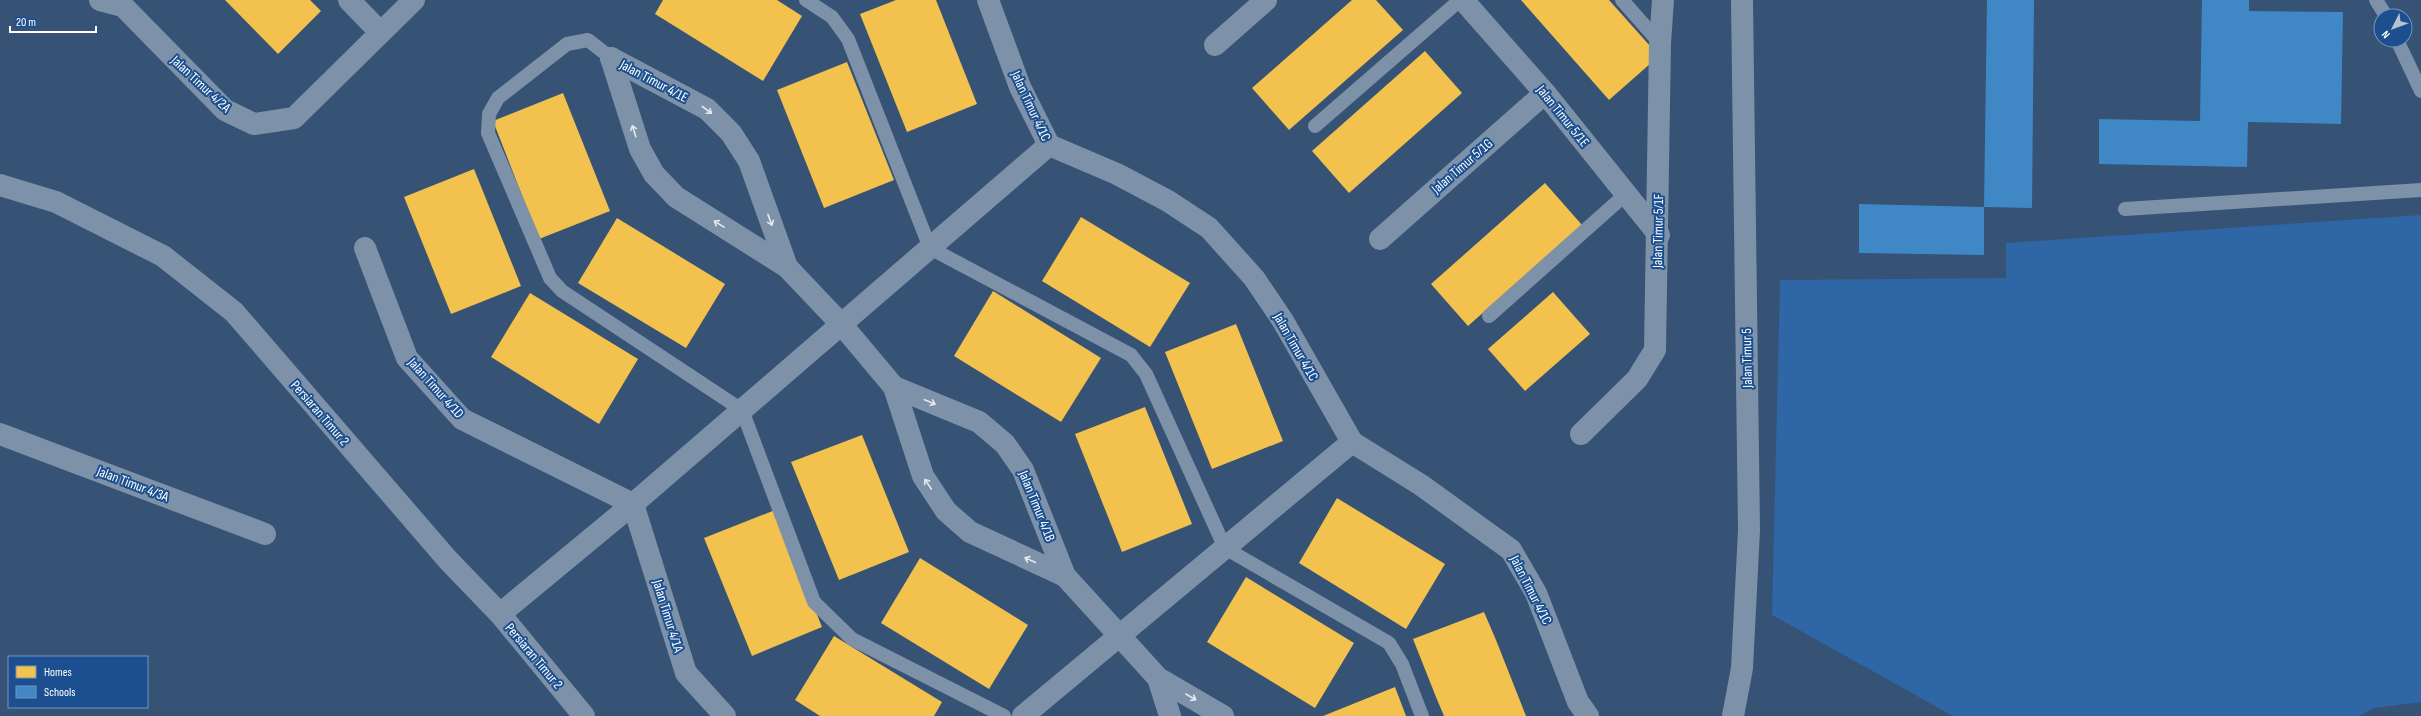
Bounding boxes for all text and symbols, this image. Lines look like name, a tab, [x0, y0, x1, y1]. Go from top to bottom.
scale bar	[10, 8, 96, 34]
north arrow	[2373, 8, 2413, 48]
text: 20 m	[16, 15, 36, 30]
text: N	[2379, 28, 2393, 41]
street label: Jalan Timur 4/2A	[167, 51, 235, 117]
street label: Jalan Timur 4/1E	[616, 56, 691, 106]
street label: Jalan Timur 4/1C	[1007, 67, 1055, 144]
street label: Jalan Timur 5/1E	[1532, 81, 1593, 150]
one-way arrow	[701, 106, 712, 114]
one-way arrow	[630, 125, 637, 138]
street label: Jalan Timur 5/1G	[1427, 135, 1496, 198]
street label: Jalan Timur 5/1F	[1649, 193, 1667, 269]
one-way arrow	[767, 214, 775, 226]
one-way arrow	[713, 220, 725, 228]
street label: Jalan Timur 4/1C	[1269, 309, 1322, 384]
street label: Jalan Timur 5	[1738, 328, 1756, 389]
street label: Jalan Timur 4/1D	[404, 353, 468, 422]
street label: Persiaran Timur 2	[287, 377, 353, 449]
one-way arrow	[924, 398, 936, 406]
street label: Jalan Timur 4/3A	[94, 462, 172, 506]
street label: Jalan Timur 4/1B	[1015, 467, 1059, 544]
one-way arrow	[924, 478, 932, 489]
street label: Jalan Timur 4/1C	[1506, 552, 1556, 628]
one-way arrow	[1024, 556, 1036, 563]
street label: Jalan Timur 4/1A	[649, 577, 687, 655]
street label: Persiaran Timur 2	[501, 620, 567, 693]
legend	[8, 656, 148, 708]
text: Homes	[44, 665, 72, 680]
text: Schools	[44, 685, 76, 700]
one-way arrow	[1185, 694, 1197, 702]

